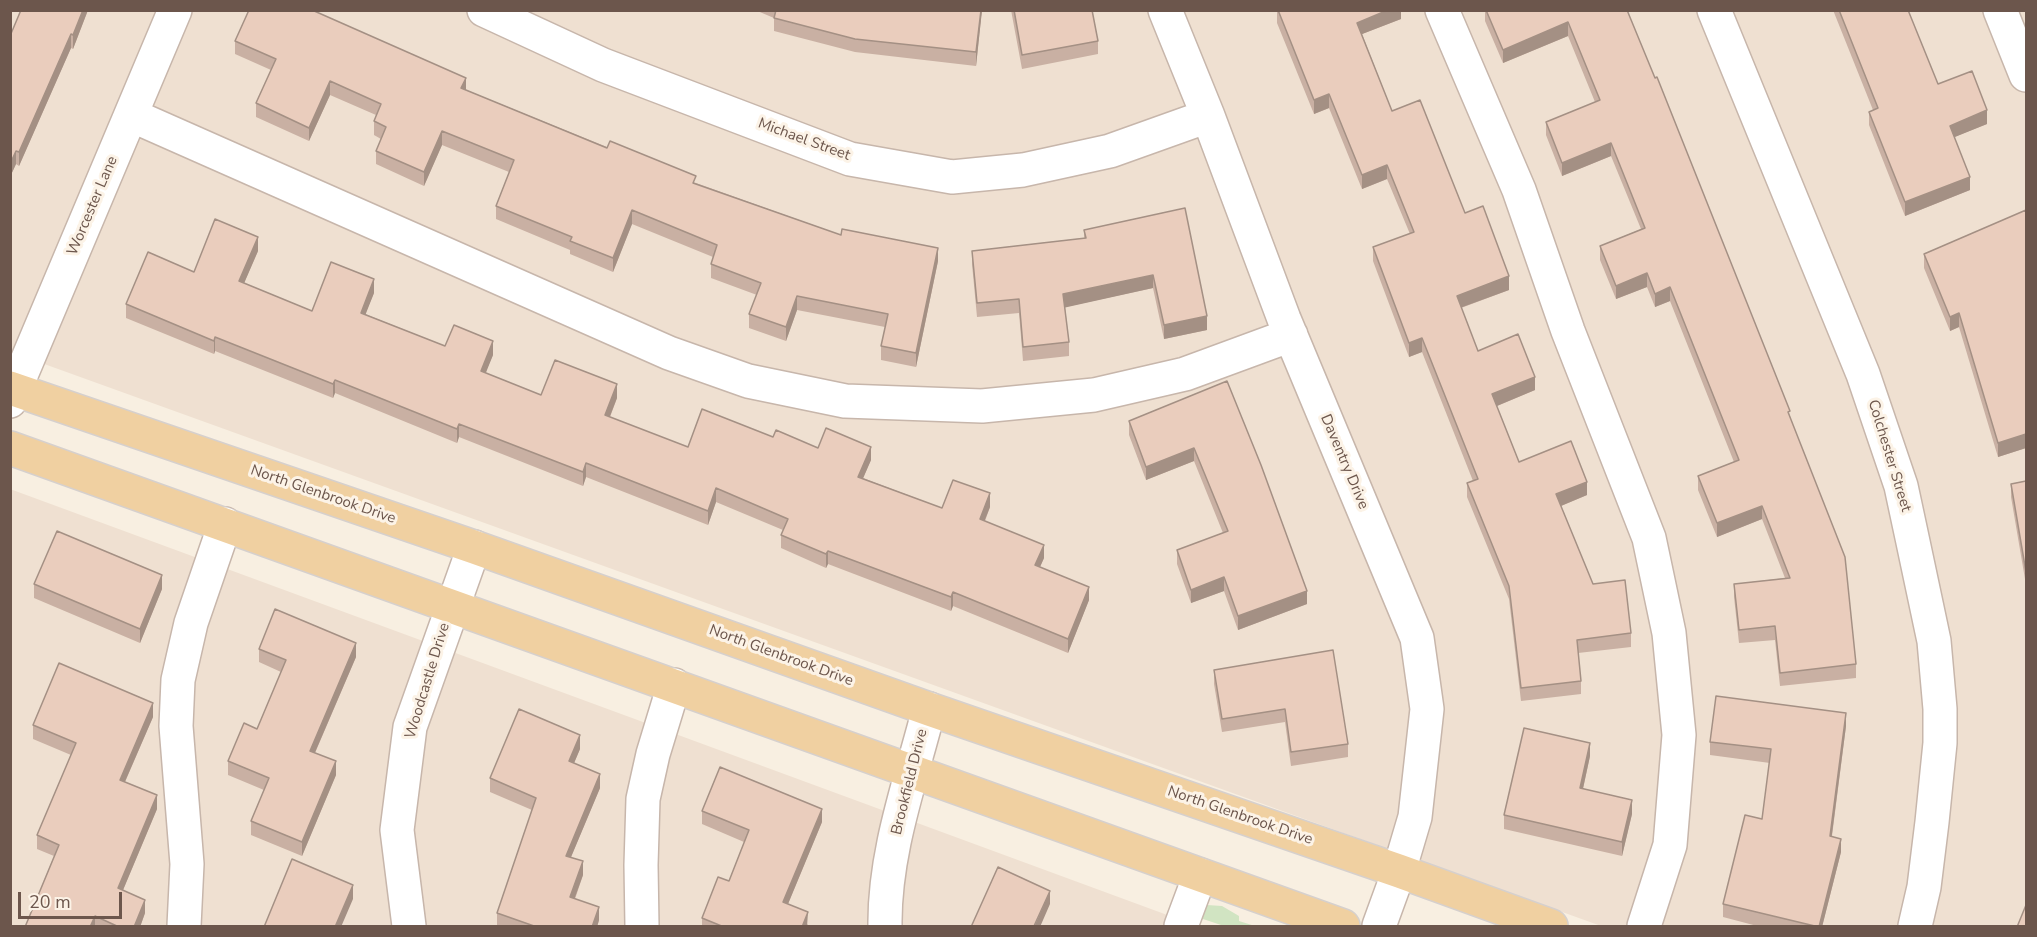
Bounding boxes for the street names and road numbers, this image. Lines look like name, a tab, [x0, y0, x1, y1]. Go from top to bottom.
street label: Michael Street	[755, 115, 853, 165]
street label: Worcester Lane	[64, 154, 122, 258]
street label: Colchester Street	[1863, 398, 1915, 514]
street label: Daventry Drive	[1316, 412, 1372, 512]
street label: North Glenbrook Drive	[248, 462, 398, 528]
street label: Woodcastle Drive	[402, 621, 454, 741]
street label: North Glenbrook Drive	[706, 622, 856, 690]
street label: Brookfield Drive	[888, 727, 932, 837]
street label: North Glenbrook Drive	[1165, 783, 1315, 849]

